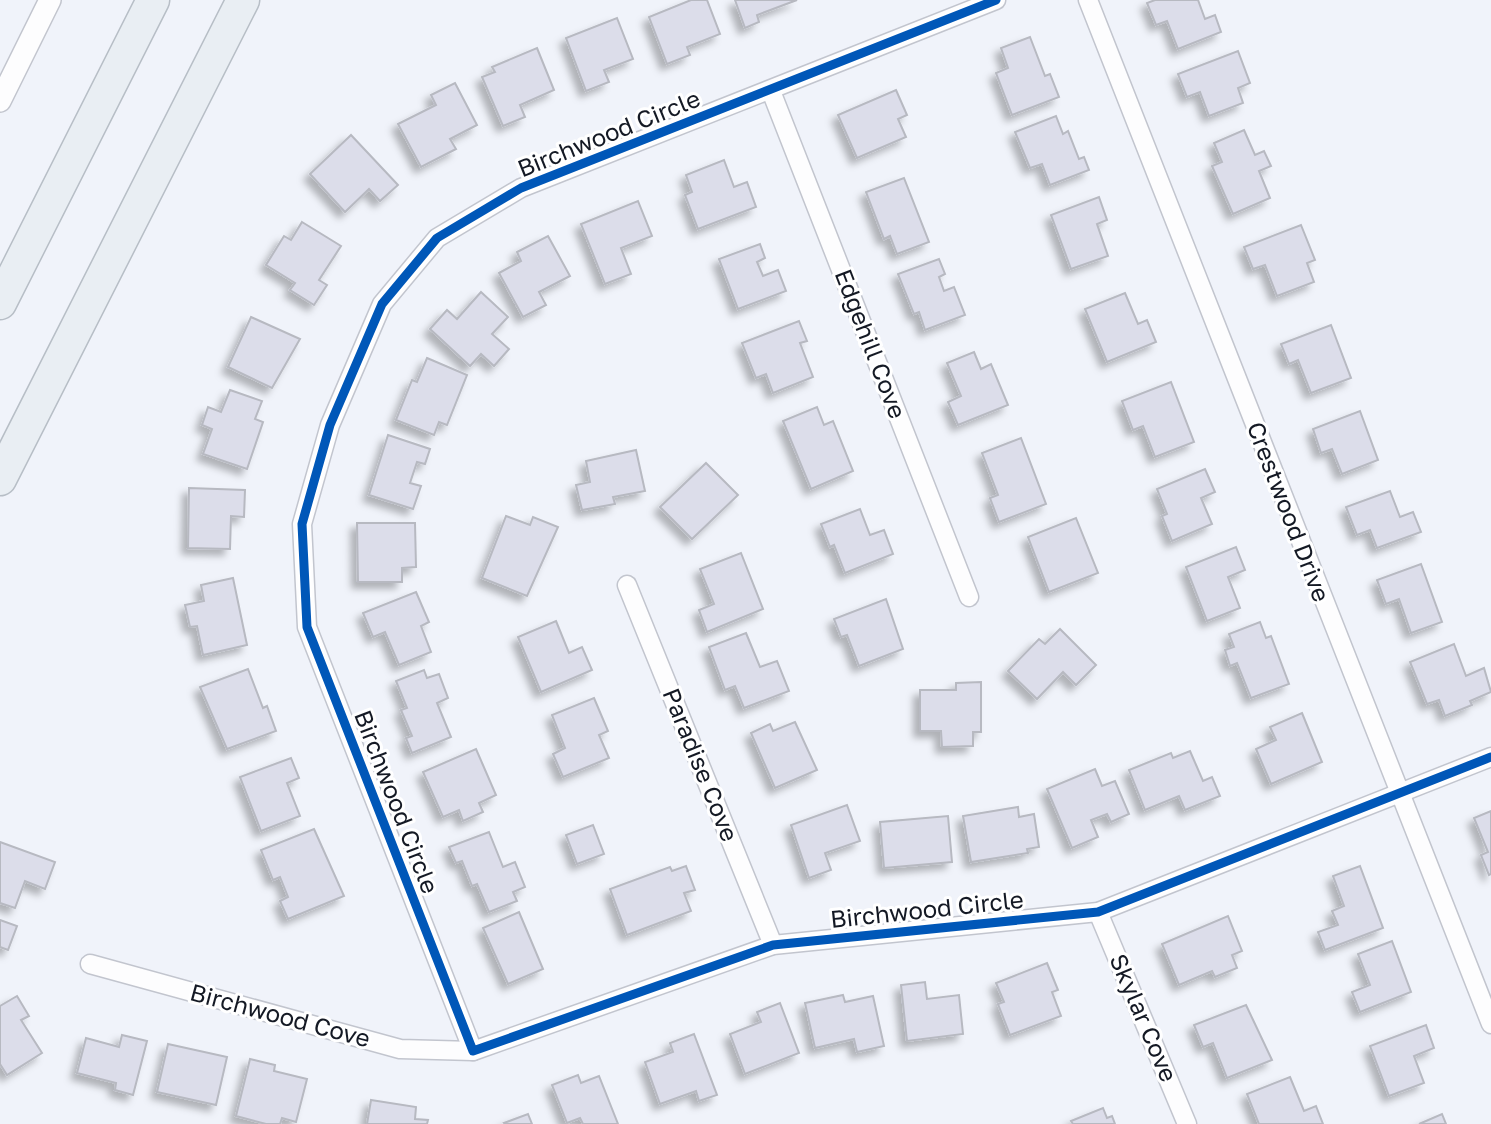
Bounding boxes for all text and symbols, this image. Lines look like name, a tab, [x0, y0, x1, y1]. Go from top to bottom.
street label: Birchwood Circle	[513, 83, 704, 182]
street label: Edgehill Cove	[830, 265, 913, 422]
street label: Crestwood Drive	[1242, 418, 1337, 605]
street label: Paradise Cove	[657, 684, 745, 845]
street label: Birchwood Circle	[349, 706, 446, 897]
street label: Birchwood Circle	[829, 884, 1025, 933]
street label: Skylar Cove	[1104, 949, 1184, 1086]
street label: Birchwood Cove	[187, 977, 374, 1053]

